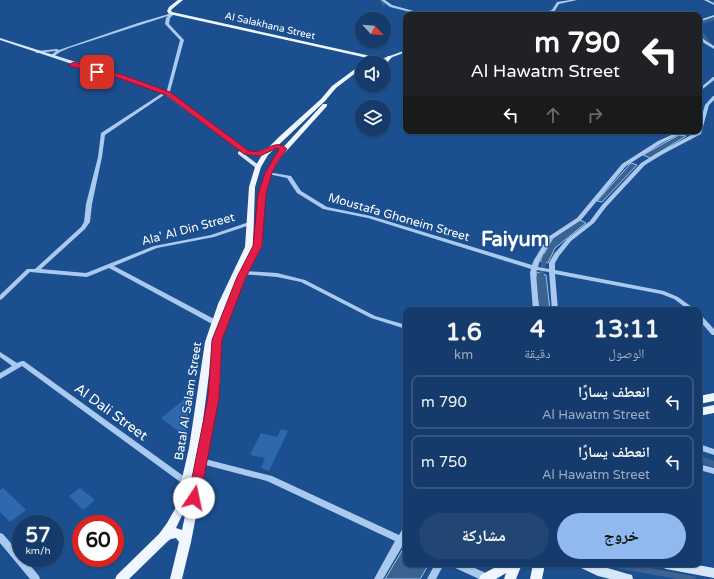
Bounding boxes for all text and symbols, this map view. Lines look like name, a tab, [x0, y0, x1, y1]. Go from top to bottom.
street label: Al Salakhana Street	[224, 10, 317, 42]
north arrow	[355, 12, 391, 48]
map controls	[355, 12, 391, 136]
text: 790 m	[534, 26, 620, 60]
icon: left	[634, 28, 686, 80]
pin	[80, 55, 114, 89]
button: sound	[355, 56, 391, 92]
text: Al Hawatm Street	[470, 60, 620, 82]
icon: arrive	[86, 61, 108, 83]
button: layers	[355, 100, 391, 136]
icon: left	[500, 104, 522, 126]
icon: ahead	[542, 104, 564, 126]
icon: right	[584, 104, 606, 126]
street label: Moustafa Ghoneim Street	[327, 190, 472, 244]
street label: Ala' Al Din Street	[140, 210, 237, 248]
district label: Faiyum	[481, 228, 549, 252]
text: 4	[530, 315, 545, 344]
text: 13:11	[593, 315, 660, 344]
text: 1.6	[445, 318, 482, 347]
street label: Batal Al Salam Street	[172, 340, 204, 461]
text: دقيقة	[524, 346, 551, 362]
text: الوصول	[608, 346, 644, 362]
text: km	[454, 347, 473, 363]
street label: Al Dali Street	[71, 380, 151, 445]
text: انعطف يسارًا	[578, 383, 650, 401]
icon: left	[662, 391, 684, 413]
text: 790 m	[421, 393, 467, 411]
text: Al Hawatm Street	[542, 407, 650, 423]
text: انعطف يسارًا	[578, 443, 650, 461]
icon: left	[662, 451, 684, 473]
text: 750 m	[421, 453, 467, 471]
text: Al Hawatm Street	[542, 467, 650, 483]
position arrow	[173, 477, 215, 519]
button: مشاركة	[419, 513, 549, 559]
button: خروج	[557, 513, 686, 559]
speed limit sign: 60	[72, 515, 124, 567]
text: 57	[25, 524, 51, 548]
text: km/h	[25, 545, 51, 557]

